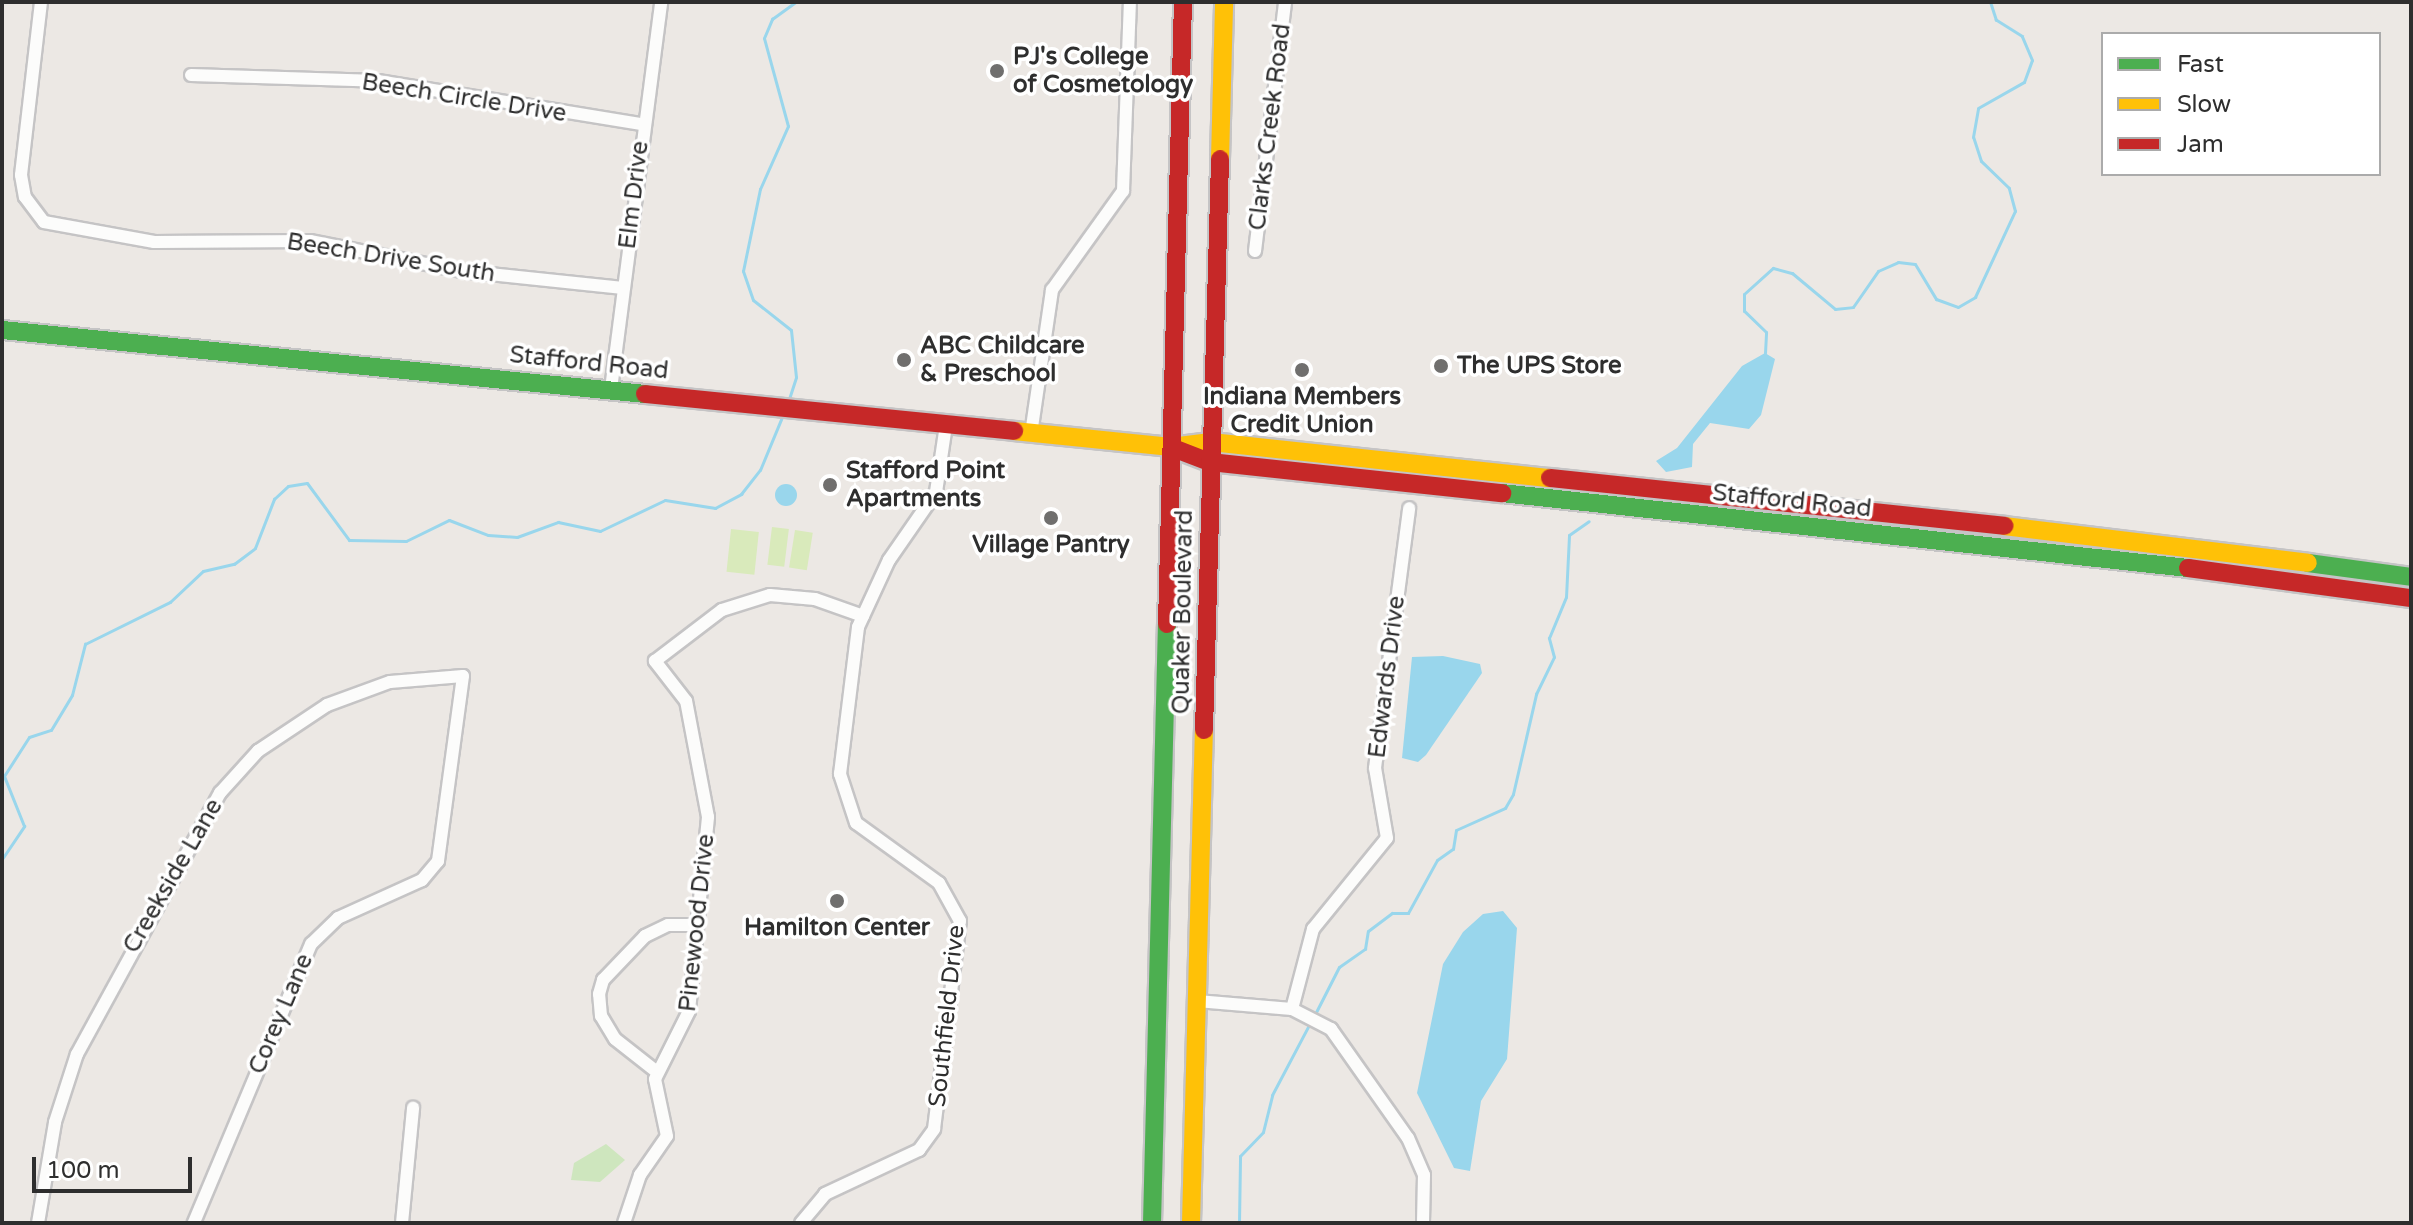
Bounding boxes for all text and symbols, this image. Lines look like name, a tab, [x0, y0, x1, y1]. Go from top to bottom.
street label: Clarks Creek Road	[1243, 22, 1297, 232]
legend	[2101, 32, 2381, 176]
place label: PJ's College of Cosmetology	[1013, 43, 1193, 99]
text: Fast	[2177, 50, 2224, 79]
marker: PJ's College of Cosmetology	[988, 62, 1006, 80]
street label: Beech Circle Drive	[360, 68, 568, 128]
text: Slow	[2177, 90, 2231, 119]
text: Jam	[2177, 130, 2224, 159]
street label: Elm Drive	[613, 139, 655, 251]
street label: Beech Drive South	[285, 227, 497, 289]
place label: ABC Childcare & Preschool	[920, 332, 1085, 388]
street label: Stafford Road	[508, 340, 670, 386]
marker: ABC Childcare & Preschool	[895, 351, 913, 369]
place label: The UPS Store	[1457, 352, 1622, 380]
marker: The UPS Store	[1432, 357, 1450, 375]
marker: Indiana Members Credit Union	[1293, 361, 1311, 379]
place label: Indiana Members Credit Union	[1203, 383, 1401, 439]
place label: Stafford Point Apartments	[846, 457, 1005, 513]
marker: Stafford Point Apartments	[821, 476, 839, 494]
street label: Stafford Road	[1711, 478, 1873, 524]
marker: Village Pantry	[1042, 509, 1060, 527]
street label: Quaker Boulevard	[1167, 510, 1199, 714]
place label: Village Pantry	[972, 531, 1130, 559]
street label: Edwards Drive	[1363, 594, 1411, 760]
street label: Creekside Lane	[117, 794, 229, 958]
street label: Pinewood Drive	[673, 833, 721, 1013]
marker: Hamilton Center	[828, 892, 846, 910]
place label: Hamilton Center	[744, 914, 930, 942]
street label: Southfield Drive	[923, 924, 971, 1108]
street label: Corey Lane	[243, 950, 319, 1078]
scale bar	[36, 1141, 196, 1191]
text: 100 m	[46, 1156, 120, 1185]

